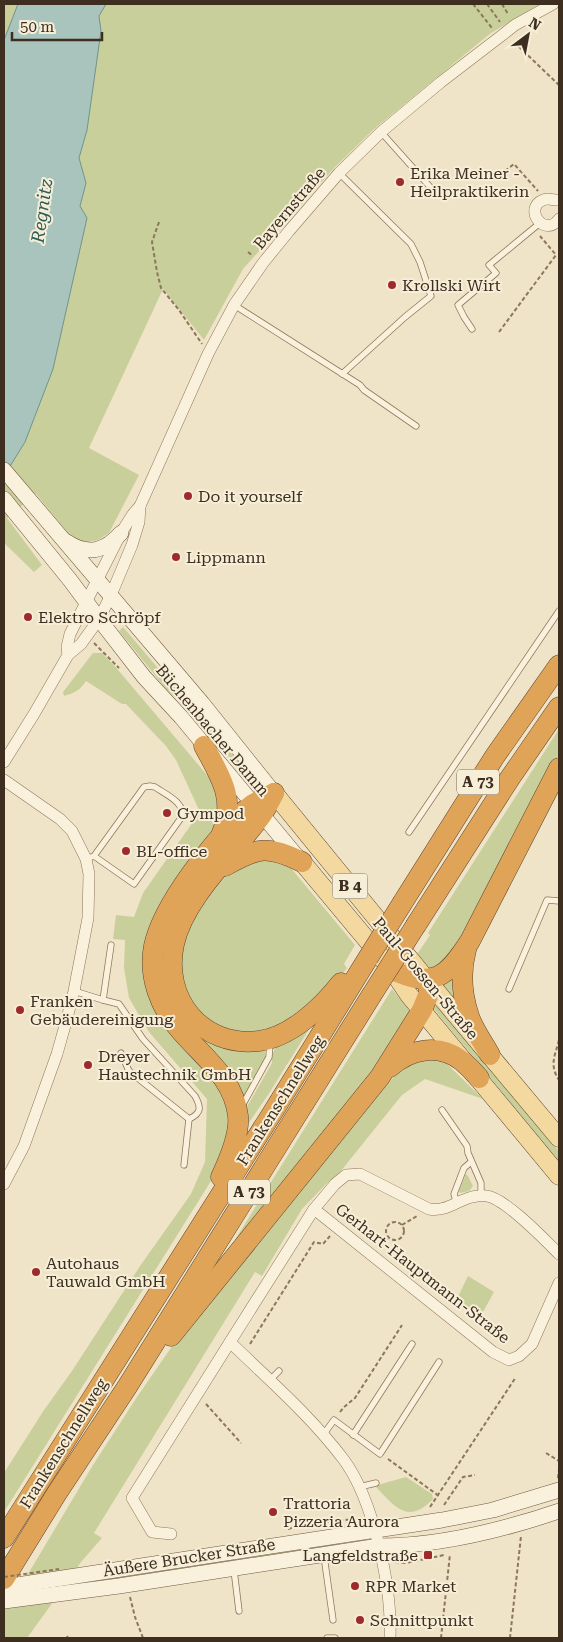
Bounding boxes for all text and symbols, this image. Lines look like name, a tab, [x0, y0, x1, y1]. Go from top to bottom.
scale bar	[12, 10, 102, 42]
north arrow	[503, 10, 553, 60]
text: N	[526, 14, 544, 34]
text: 50 m	[20, 18, 55, 36]
street label: Bayernstraße	[250, 163, 329, 253]
place label: Erika Meiner - Heilpraktikerin	[410, 164, 529, 201]
marker: Erika Meiner - Heilpraktikerin	[394, 176, 406, 188]
water label: Regnitz	[26, 178, 56, 245]
place label: Krollski Wirt	[402, 276, 501, 295]
marker: Krollski Wirt	[386, 279, 398, 291]
place label: Do it yourself	[198, 487, 303, 506]
marker: Do it yourself	[182, 490, 194, 502]
place label: Lippmann	[186, 548, 266, 567]
marker: Lippmann	[170, 551, 182, 563]
place label: Elektro Schröpf	[38, 608, 161, 627]
marker: Elektro Schröpf	[22, 611, 34, 623]
street label: Büchenbacher Damm	[152, 661, 274, 800]
road number: A 73	[457, 770, 499, 794]
place label: Gympod	[177, 804, 244, 823]
marker: Gympod	[161, 807, 173, 819]
place label: BL-office	[136, 842, 207, 861]
marker: BL-office	[120, 845, 132, 857]
road number: B 4	[332, 874, 368, 898]
street label: Paul-Gossen-Straße	[369, 913, 483, 1044]
place label: Franken Gebäudereinigung	[30, 992, 174, 1029]
marker: Franken Gebäudereinigung	[14, 1004, 26, 1016]
street label: Frankenschnellweg	[233, 1031, 329, 1169]
place label: Dreyer Haustechnik GmbH	[98, 1047, 251, 1084]
marker: Dreyer Haustechnik GmbH	[82, 1059, 94, 1071]
road number: A 73	[228, 1180, 270, 1204]
street label: Gerhart-Hauptmann-Straße	[332, 1199, 514, 1347]
place label: Autohaus Tauwald GmbH	[46, 1254, 166, 1291]
marker: Autohaus Tauwald GmbH	[30, 1266, 42, 1278]
street label: Frankenschnellweg	[16, 1374, 112, 1512]
place label: Trattoria Pizzeria Aurora	[283, 1494, 399, 1531]
marker: Trattoria Pizzeria Aurora	[267, 1506, 279, 1518]
street label: Äußere Brucker Straße	[102, 1534, 277, 1580]
place label: Langfeldstraße	[302, 1546, 418, 1565]
marker: Langfeldstraße	[422, 1549, 434, 1561]
place label: RPR Market	[365, 1577, 456, 1596]
marker: RPR Market	[349, 1580, 361, 1592]
place label: Schnittpunkt	[370, 1611, 474, 1630]
marker: Schnittpunkt	[354, 1614, 366, 1626]

